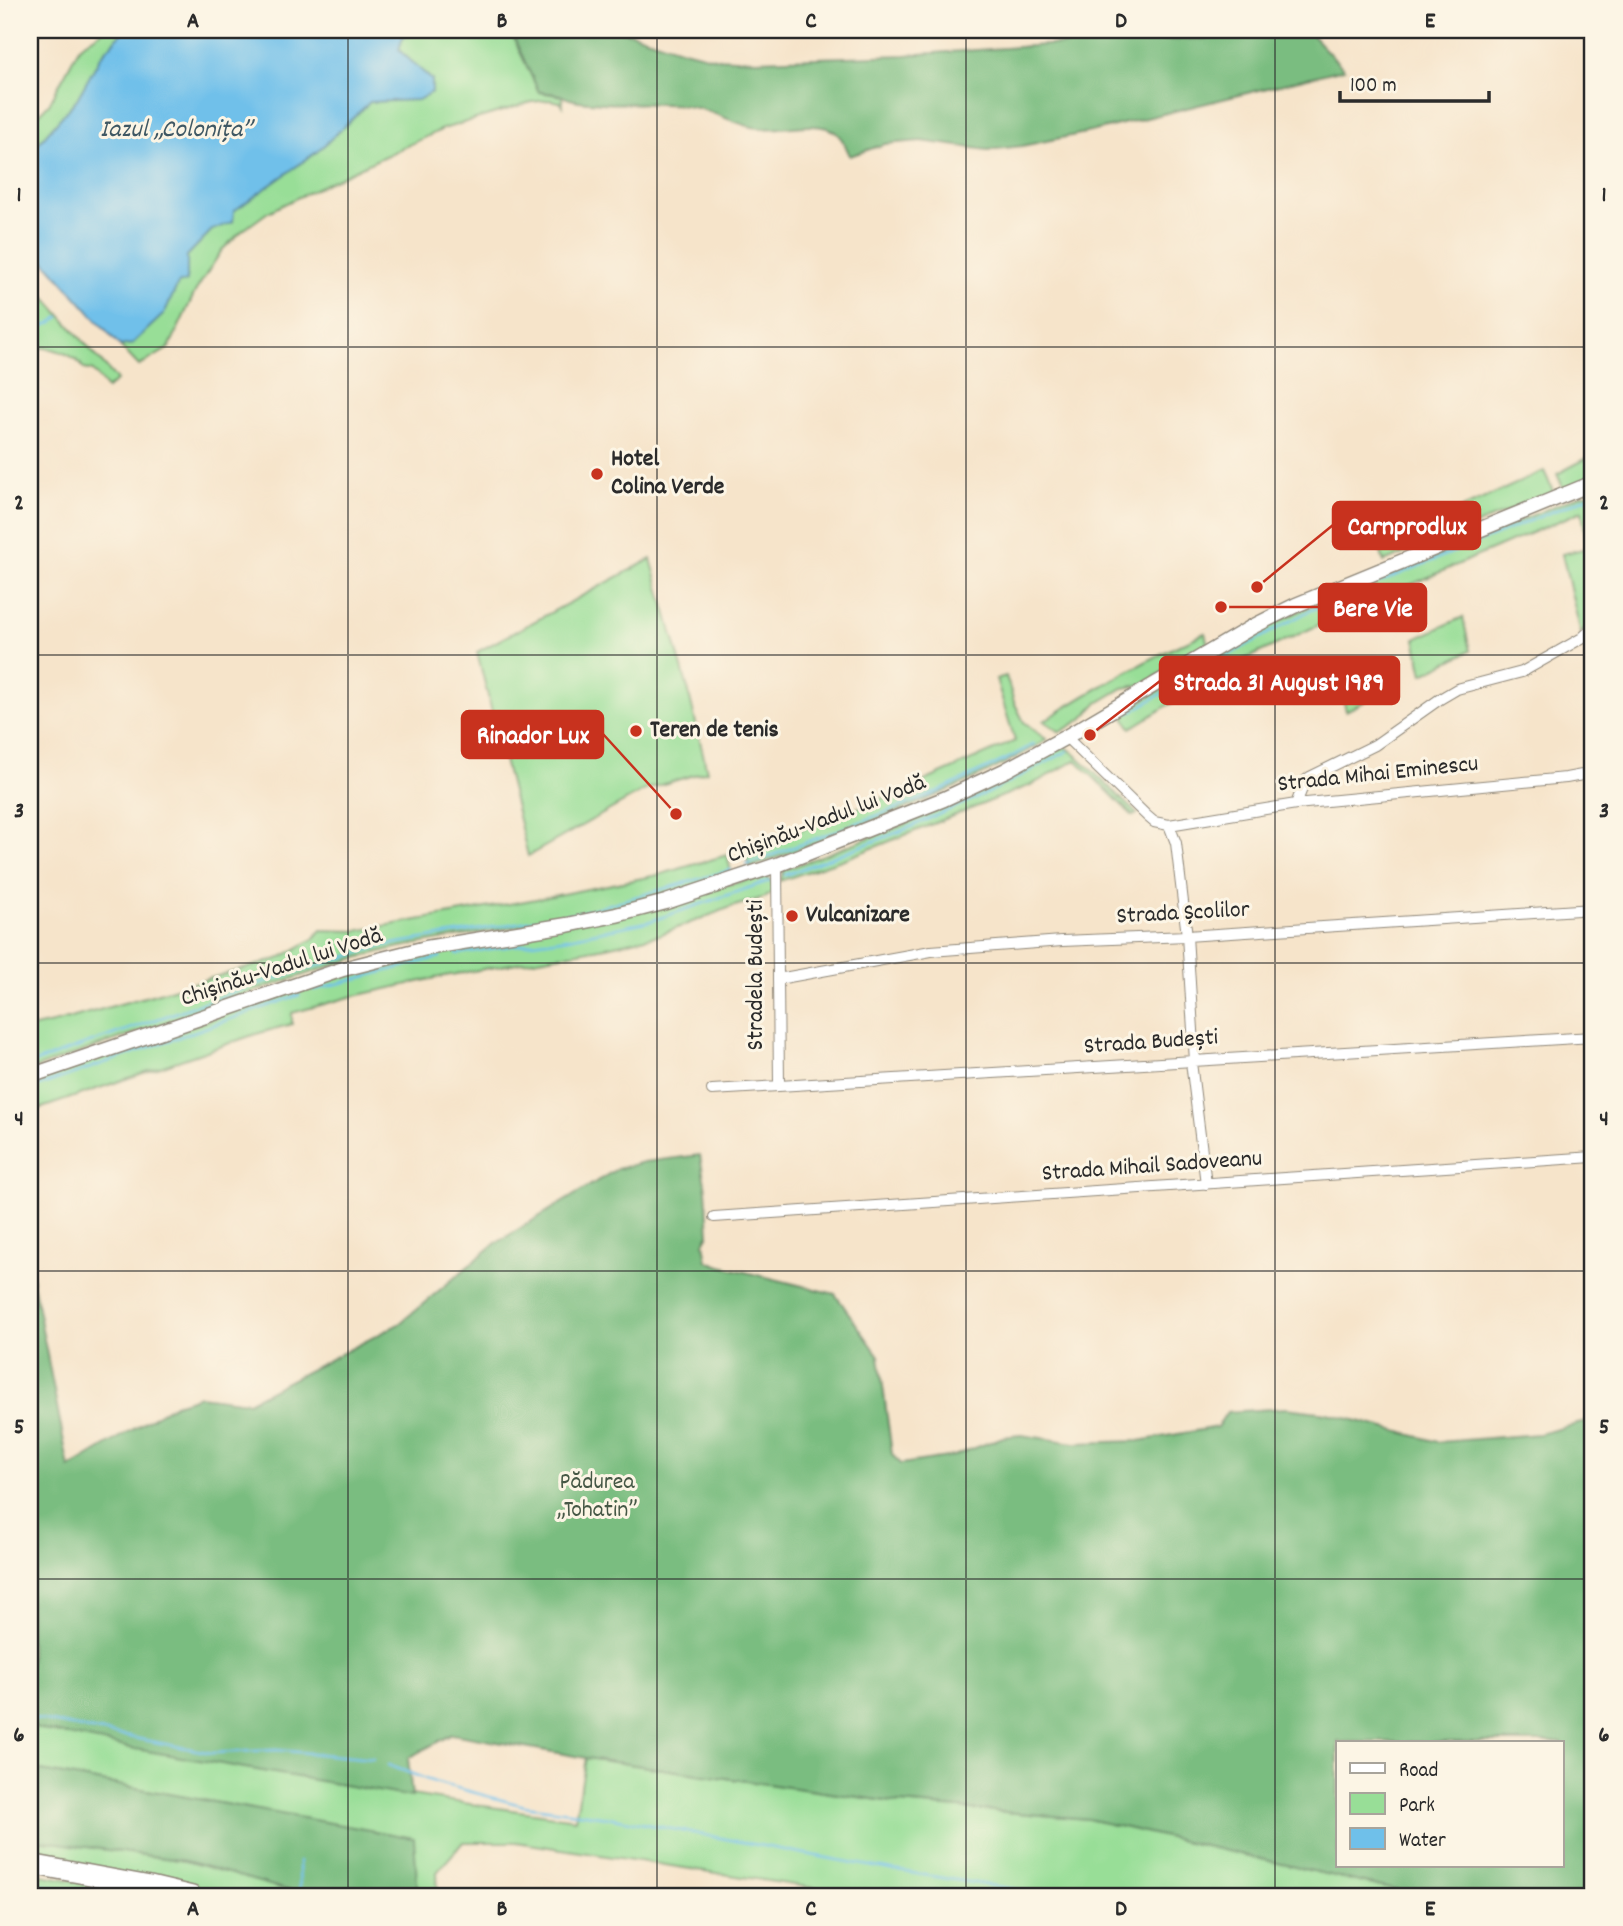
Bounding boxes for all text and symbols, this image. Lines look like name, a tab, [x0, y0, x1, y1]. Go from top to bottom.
text: A	[187, 6, 199, 39]
text: B	[497, 6, 508, 39]
text: C	[805, 6, 817, 39]
text: D	[1115, 6, 1127, 39]
text: E	[1425, 6, 1436, 39]
scale bar	[1340, 60, 1488, 104]
text: 100 m	[1350, 72, 1397, 102]
water label: Iazul „Colonița”	[100, 112, 255, 149]
text: 1	[16, 180, 22, 213]
text: 1	[1601, 180, 1607, 213]
place label: Hotel Colina Verde	[611, 443, 725, 505]
marker: Hotel Colina Verde	[589, 466, 605, 482]
text: 2	[14, 488, 24, 521]
text: 2	[1599, 488, 1609, 521]
callout: Carnprodlux	[1333, 502, 1480, 549]
text: Carnprodlux	[1347, 510, 1467, 547]
callout: Bere Vie	[1319, 584, 1426, 631]
text: Bere Vie	[1333, 592, 1413, 629]
callout: Strada 31 August 1989	[1160, 657, 1399, 704]
text: Strada 31 August 1989	[1174, 666, 1384, 703]
callout: Rinador Lux	[462, 711, 603, 758]
place label: Teren de tenis	[650, 714, 779, 748]
text: Rinador Lux	[477, 719, 590, 756]
marker: Teren de tenis	[628, 723, 644, 739]
street label: Strada Mihai Eminescu	[1276, 748, 1480, 802]
street label: Chișinău-Vadul lui Vodă	[723, 766, 931, 874]
text: 3	[14, 796, 24, 829]
text: 3	[1599, 796, 1609, 829]
street label: Strada Școlilor	[1116, 894, 1250, 934]
place label: Vulcanizare	[806, 899, 910, 933]
street label: Stradela Budești	[740, 900, 774, 1050]
marker: Vulcanizare	[784, 908, 800, 924]
street label: Chișinău-Vadul lui Vodă	[177, 919, 387, 1017]
street label: Strada Budești	[1083, 1021, 1219, 1065]
text: 4	[14, 1104, 24, 1137]
text: 4	[1599, 1104, 1609, 1137]
street label: Strada Mihail Sadoveanu	[1041, 1142, 1263, 1192]
text: 5	[14, 1412, 24, 1445]
text: 5	[1599, 1412, 1609, 1445]
park label: Pădurea „Tohatin”	[557, 1466, 637, 1528]
text: 6	[13, 1720, 25, 1753]
text: 6	[1598, 1720, 1610, 1753]
legend	[1336, 1741, 1564, 1867]
text: Road	[1399, 1757, 1438, 1787]
text: Park	[1399, 1792, 1435, 1822]
text: Water	[1399, 1827, 1446, 1857]
text: A	[187, 1894, 199, 1926]
text: B	[497, 1894, 508, 1926]
text: C	[805, 1894, 817, 1926]
text: D	[1115, 1894, 1127, 1926]
text: E	[1425, 1894, 1436, 1926]

